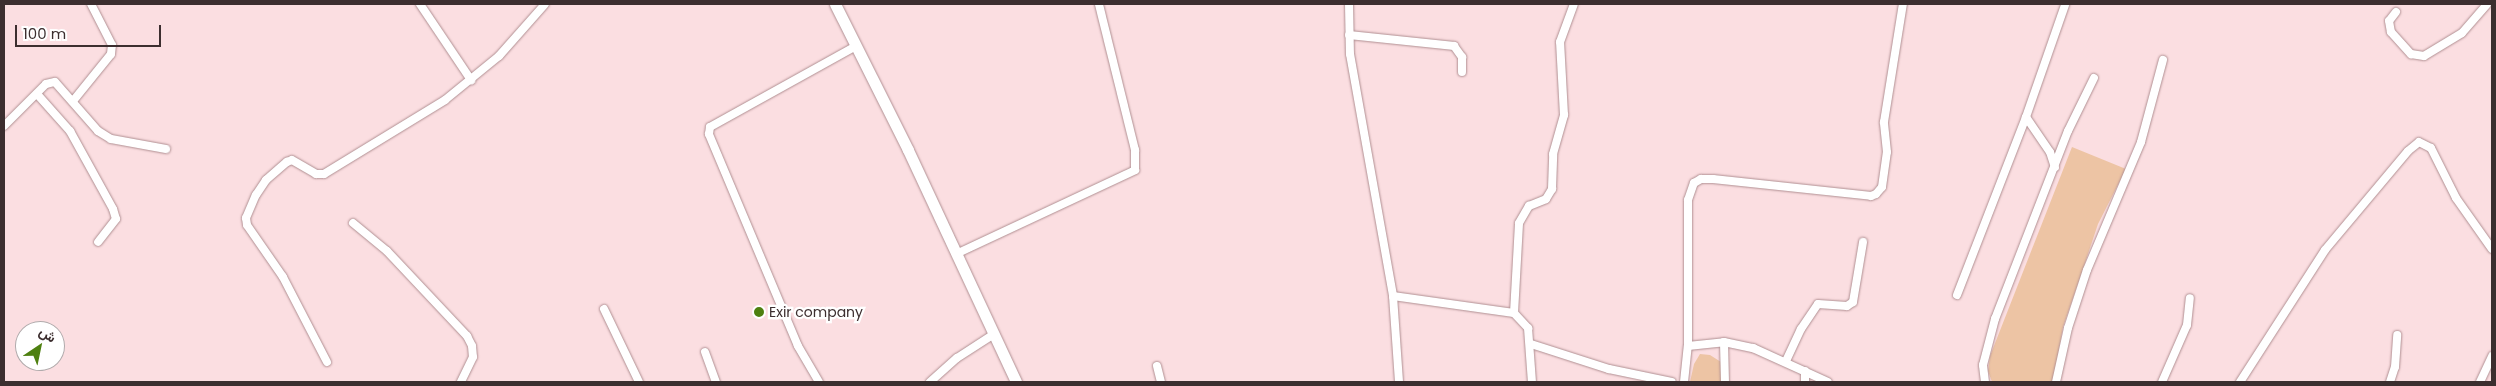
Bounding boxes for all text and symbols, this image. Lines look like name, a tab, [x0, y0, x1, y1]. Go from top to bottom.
scale bar	[18, 15, 164, 47]
text: 100 m	[23, 23, 66, 44]
place label: Exir company	[769, 304, 863, 320]
marker: Exir company	[753, 306, 765, 318]
north arrow	[15, 321, 65, 371]
text: ش	[35, 321, 60, 347]

